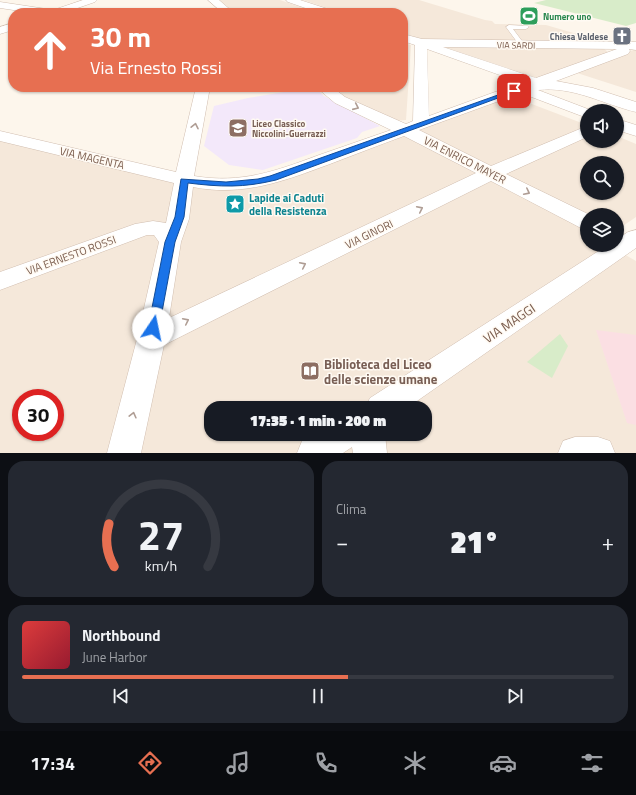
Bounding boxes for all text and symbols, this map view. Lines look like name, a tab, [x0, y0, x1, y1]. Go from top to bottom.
sports icon: Numero uno	[518, 5, 540, 27]
place label: Numero uno	[543, 10, 591, 23]
text: 30 m	[90, 15, 151, 58]
icon: ahead	[24, 24, 76, 76]
church icon: Chiesa Valdese	[611, 25, 633, 47]
place label: Chiesa Valdese	[550, 30, 608, 43]
street label: VIA SARDI	[497, 38, 535, 52]
text: Via Ernesto Rossi	[90, 54, 222, 81]
pin	[497, 74, 531, 108]
icon: arrive	[503, 80, 525, 102]
one-way arrow	[353, 103, 360, 111]
map controls	[580, 104, 624, 252]
button: sound	[580, 104, 624, 148]
school or university icon: Liceo Classico Niccolini-Guerrazzi	[227, 117, 249, 139]
place label: Liceo Classico Niccolini-Guerrazzi	[252, 117, 326, 140]
one-way arrow	[191, 122, 199, 129]
street label: VIA ENRICO MAYER	[421, 132, 509, 188]
street label: VIA MAGENTA	[58, 143, 126, 173]
button: search	[580, 156, 624, 200]
one-way arrow	[523, 187, 531, 194]
place label: Lapide ai Caduti della Resistenza	[249, 190, 327, 219]
place icon: Lapide ai Caduti della Resistenza	[224, 193, 246, 215]
one-way arrow	[416, 206, 424, 214]
button: layers	[580, 208, 624, 252]
street label: VIA GINORI	[342, 215, 396, 253]
street label: VIA ERNESTO ROSSI	[24, 231, 118, 279]
one-way arrow	[299, 262, 307, 270]
street label: VIA MAGGI	[479, 298, 539, 348]
position arrow	[132, 307, 174, 349]
one-way arrow	[182, 318, 189, 326]
place label: Biblioteca del Liceo delle scienze umane	[324, 354, 438, 389]
library icon: Biblioteca del Liceo delle scienze umane	[299, 360, 321, 382]
speed limit sign: 30	[12, 389, 64, 441]
text: 17:35 · 1 min · 200 m	[250, 409, 386, 432]
one-way arrow	[128, 412, 137, 419]
text: Clima	[336, 499, 366, 519]
text: 27	[138, 503, 184, 566]
text: 21°	[450, 519, 500, 565]
text: −	[336, 525, 348, 559]
text: +	[602, 525, 614, 559]
text: km/h	[145, 555, 177, 577]
text: Northbound	[82, 624, 161, 647]
text: June Harbor	[82, 647, 147, 667]
icon: previous	[110, 685, 132, 707]
icon: pause	[307, 685, 329, 707]
icon: next	[504, 685, 526, 707]
icon: directions	[136, 749, 164, 777]
icon: music	[224, 749, 252, 777]
icon: phone	[312, 749, 340, 777]
icon: climate	[401, 749, 429, 777]
icon: car	[489, 749, 517, 777]
icon: filters	[578, 749, 606, 777]
text: 17:34	[30, 750, 75, 777]

